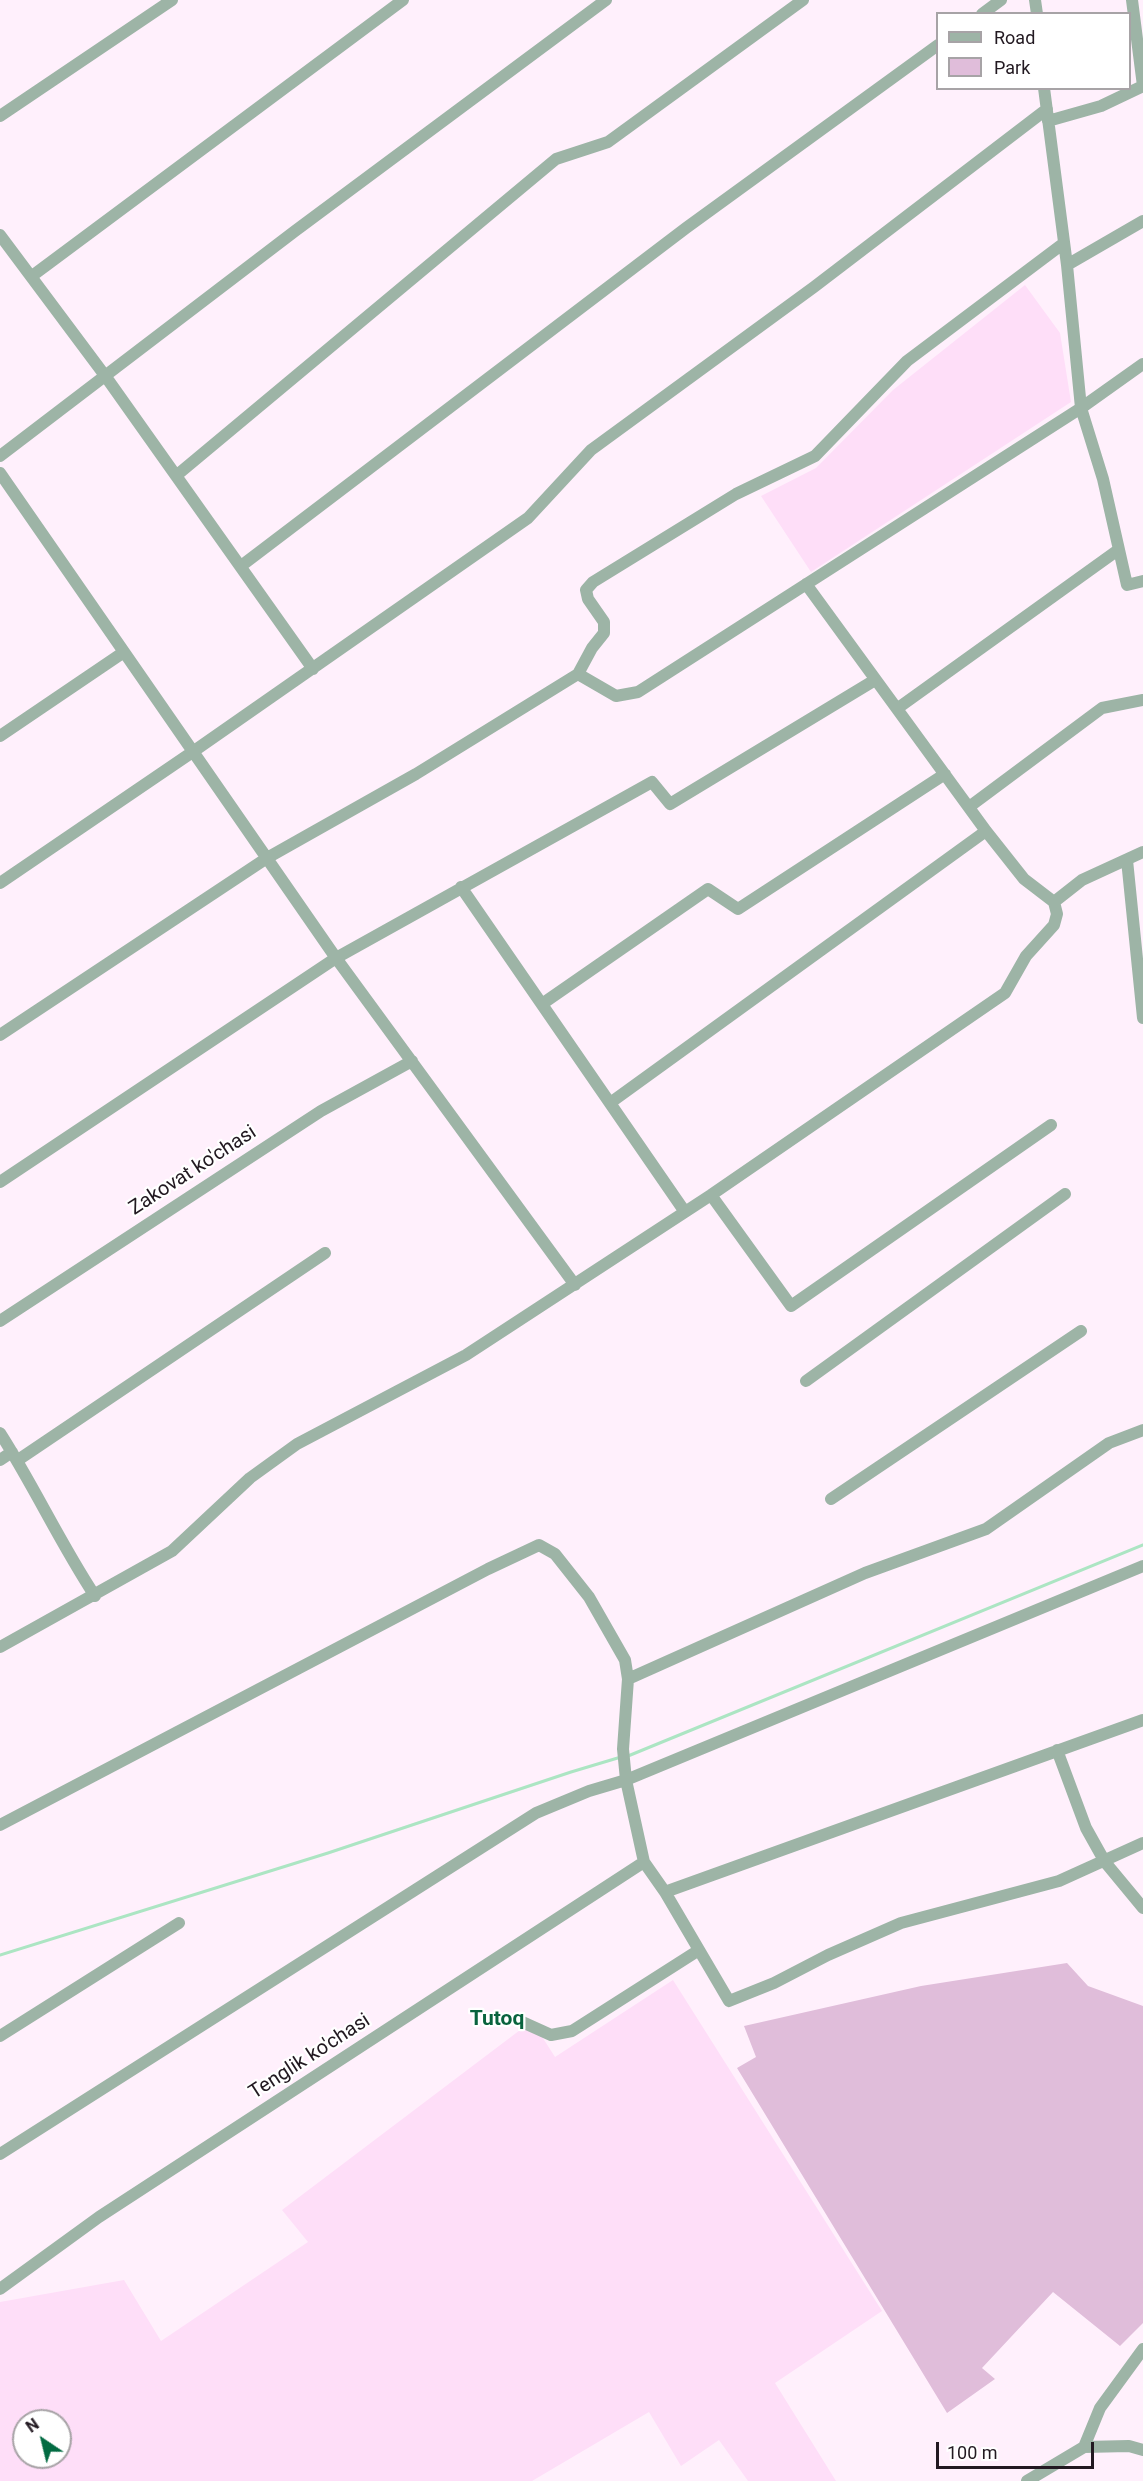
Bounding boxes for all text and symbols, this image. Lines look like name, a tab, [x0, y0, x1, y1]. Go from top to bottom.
legend	[936, 12, 1131, 90]
text: Road	[994, 27, 1035, 48]
text: Park	[994, 57, 1030, 78]
street label: Zakovat ko'chasi	[125, 1121, 261, 1221]
district label: Tutoq	[470, 2007, 524, 2033]
street label: Tenglik ko'chasi	[245, 2009, 375, 2105]
north arrow	[12, 2409, 72, 2469]
text: N	[22, 2414, 43, 2437]
scale bar	[939, 2430, 1096, 2468]
text: 100 m	[947, 2442, 998, 2463]

